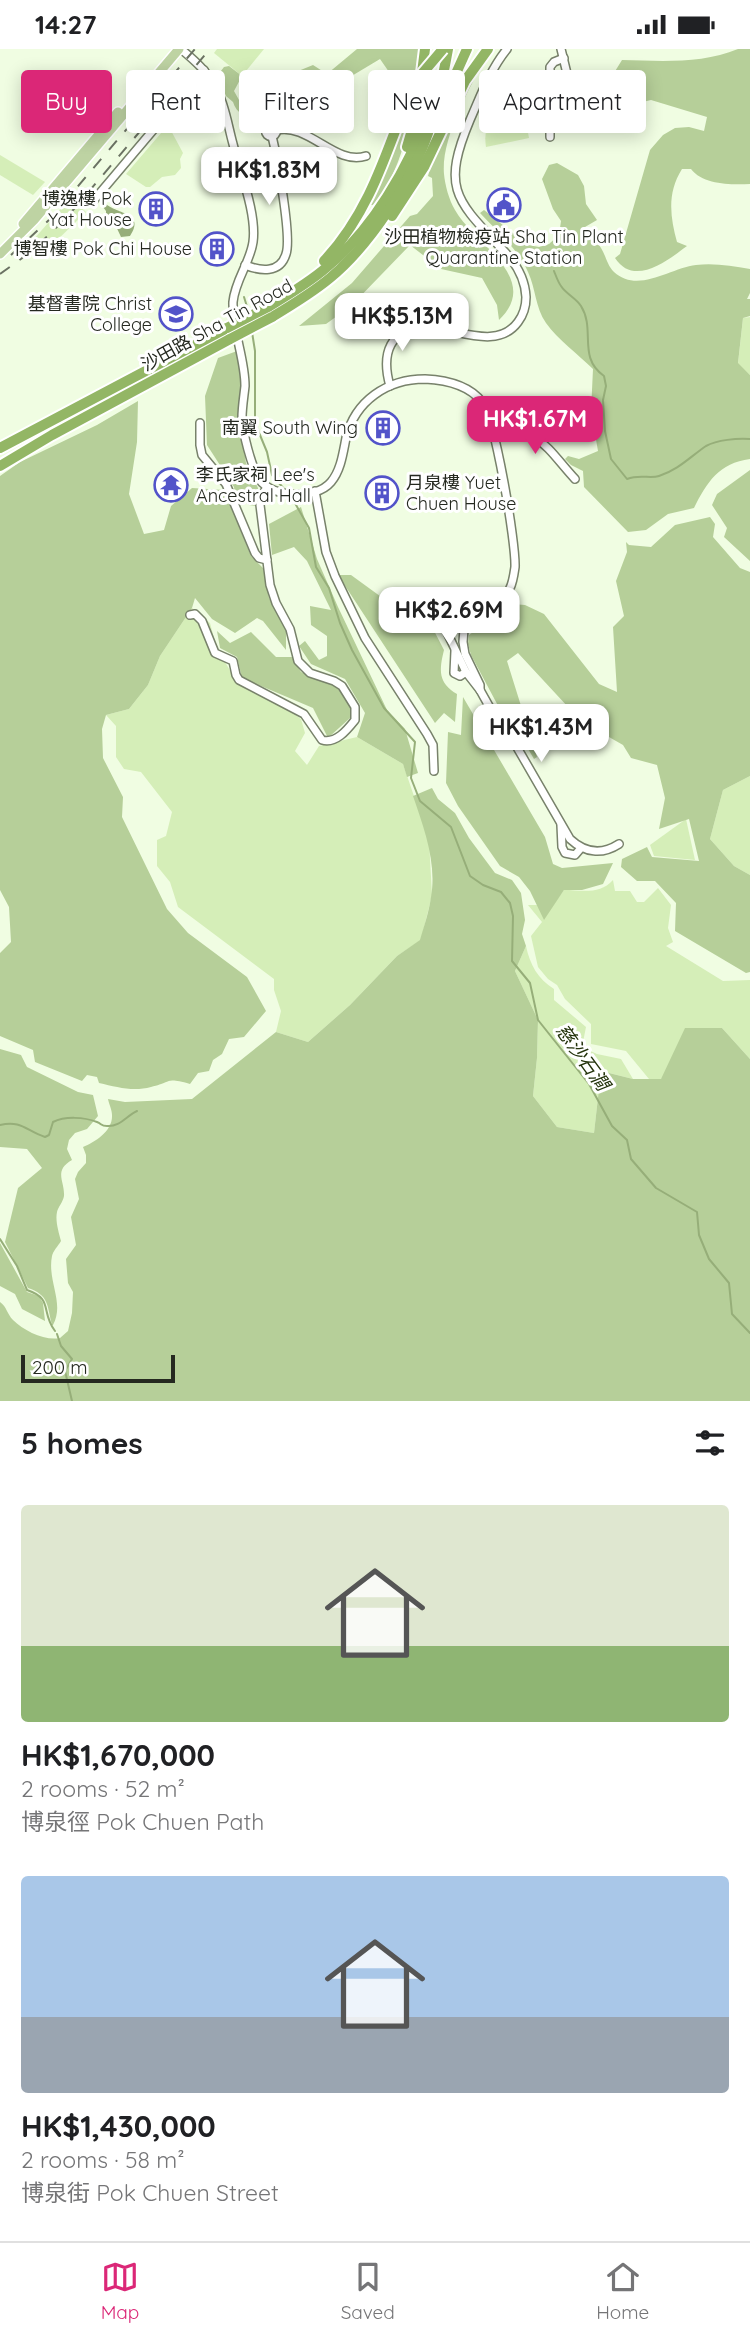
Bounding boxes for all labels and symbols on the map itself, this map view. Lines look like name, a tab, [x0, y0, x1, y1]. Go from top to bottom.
pin: HK$1.83M	[197, 148, 341, 207]
public building icon: 沙田植物檢疫站 Sha Tin Plant Quarantine Station	[485, 186, 523, 224]
place label: 博逸樓 Pok Yat House	[42, 187, 132, 231]
building icon: 博逸樓 Pok Yat House	[137, 190, 175, 228]
place label: 沙田植物檢疫站 Sha Tin Plant Quarantine Station	[384, 225, 624, 269]
building icon: 博智樓 Pok Chi House	[198, 230, 236, 268]
place label: 博智樓 Pok Chi House	[14, 237, 192, 260]
street label: 沙田路 Sha Tin Road	[137, 273, 297, 376]
place label: 基督書院 Christ College	[28, 292, 152, 336]
pin: HK$5.13M	[330, 293, 474, 353]
school or university icon: 基督書院 Christ College	[157, 295, 195, 333]
pin: HK$1.67M	[463, 397, 607, 456]
building icon: 南翼 South Wing	[364, 409, 402, 447]
place label: 南翼 South Wing	[222, 416, 358, 439]
place label: 李氏家祠 Lee's Ancestral Hall	[196, 463, 315, 507]
temple icon: 李氏家祠 Lee's Ancestral Hall	[152, 466, 190, 504]
place label: 月泉樓 Yuet Chuen House	[406, 471, 516, 515]
building icon: 月泉樓 Yuet Chuen House	[363, 474, 401, 512]
pin: HK$2.69M	[377, 587, 521, 647]
pin: HK$1.43M	[469, 705, 613, 764]
water label: 慈沙石澗	[551, 1019, 617, 1097]
scale bar	[21, 1352, 175, 1384]

